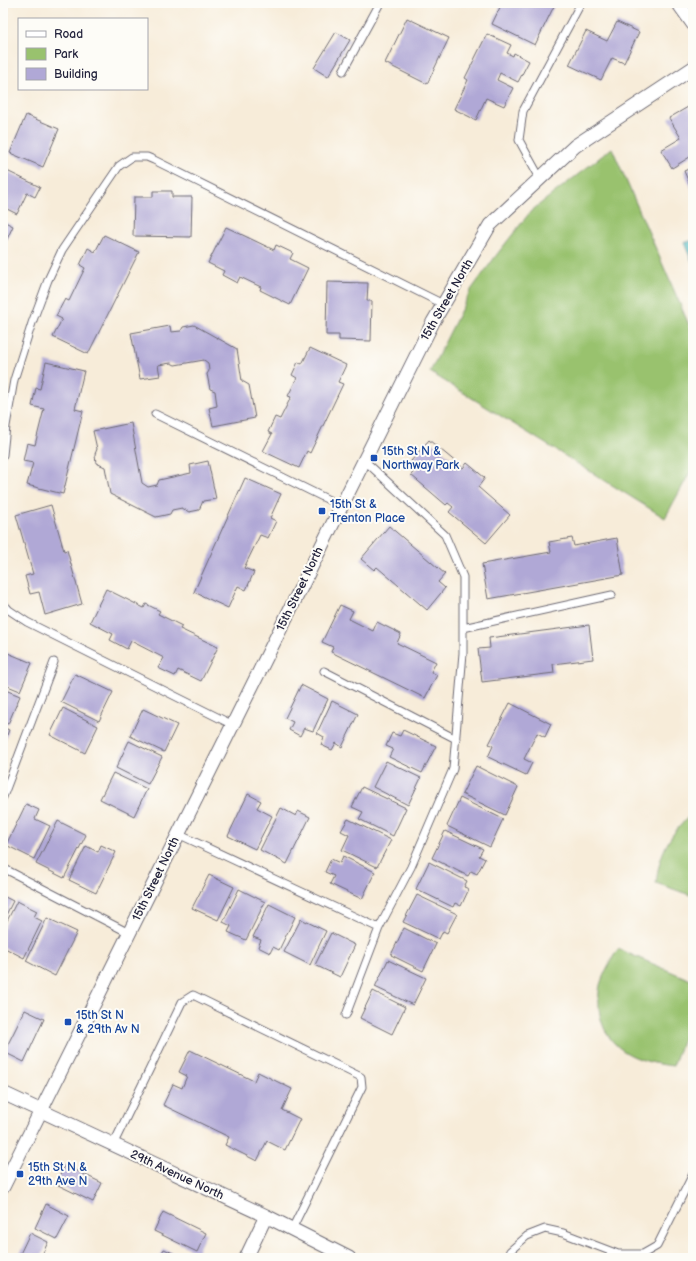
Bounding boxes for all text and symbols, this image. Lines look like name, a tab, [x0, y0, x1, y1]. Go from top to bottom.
legend	[18, 18, 148, 90]
text: Road	[54, 27, 83, 42]
text: Park	[54, 47, 78, 62]
text: Building	[54, 67, 98, 82]
street label: 15th Street North	[418, 256, 477, 343]
place label: 15th St N & Northway Park	[382, 444, 459, 473]
marker: 15th St N & Northway Park	[369, 453, 379, 463]
place label: 15th St & Trenton Place	[330, 497, 405, 526]
marker: 15th St & Trenton Place	[317, 506, 327, 516]
street label: 15th Street North	[273, 544, 327, 633]
street label: 15th Street North	[129, 834, 183, 923]
place label: 15th St N & 29th Av N	[76, 1008, 140, 1037]
marker: 15th St N & 29th Av N	[63, 1017, 73, 1027]
street label: 29th Avenue North	[128, 1147, 227, 1203]
place label: 15th St N & 29th Ave N	[28, 1160, 88, 1189]
marker: 15th St N & 29th Ave N	[15, 1169, 25, 1179]

